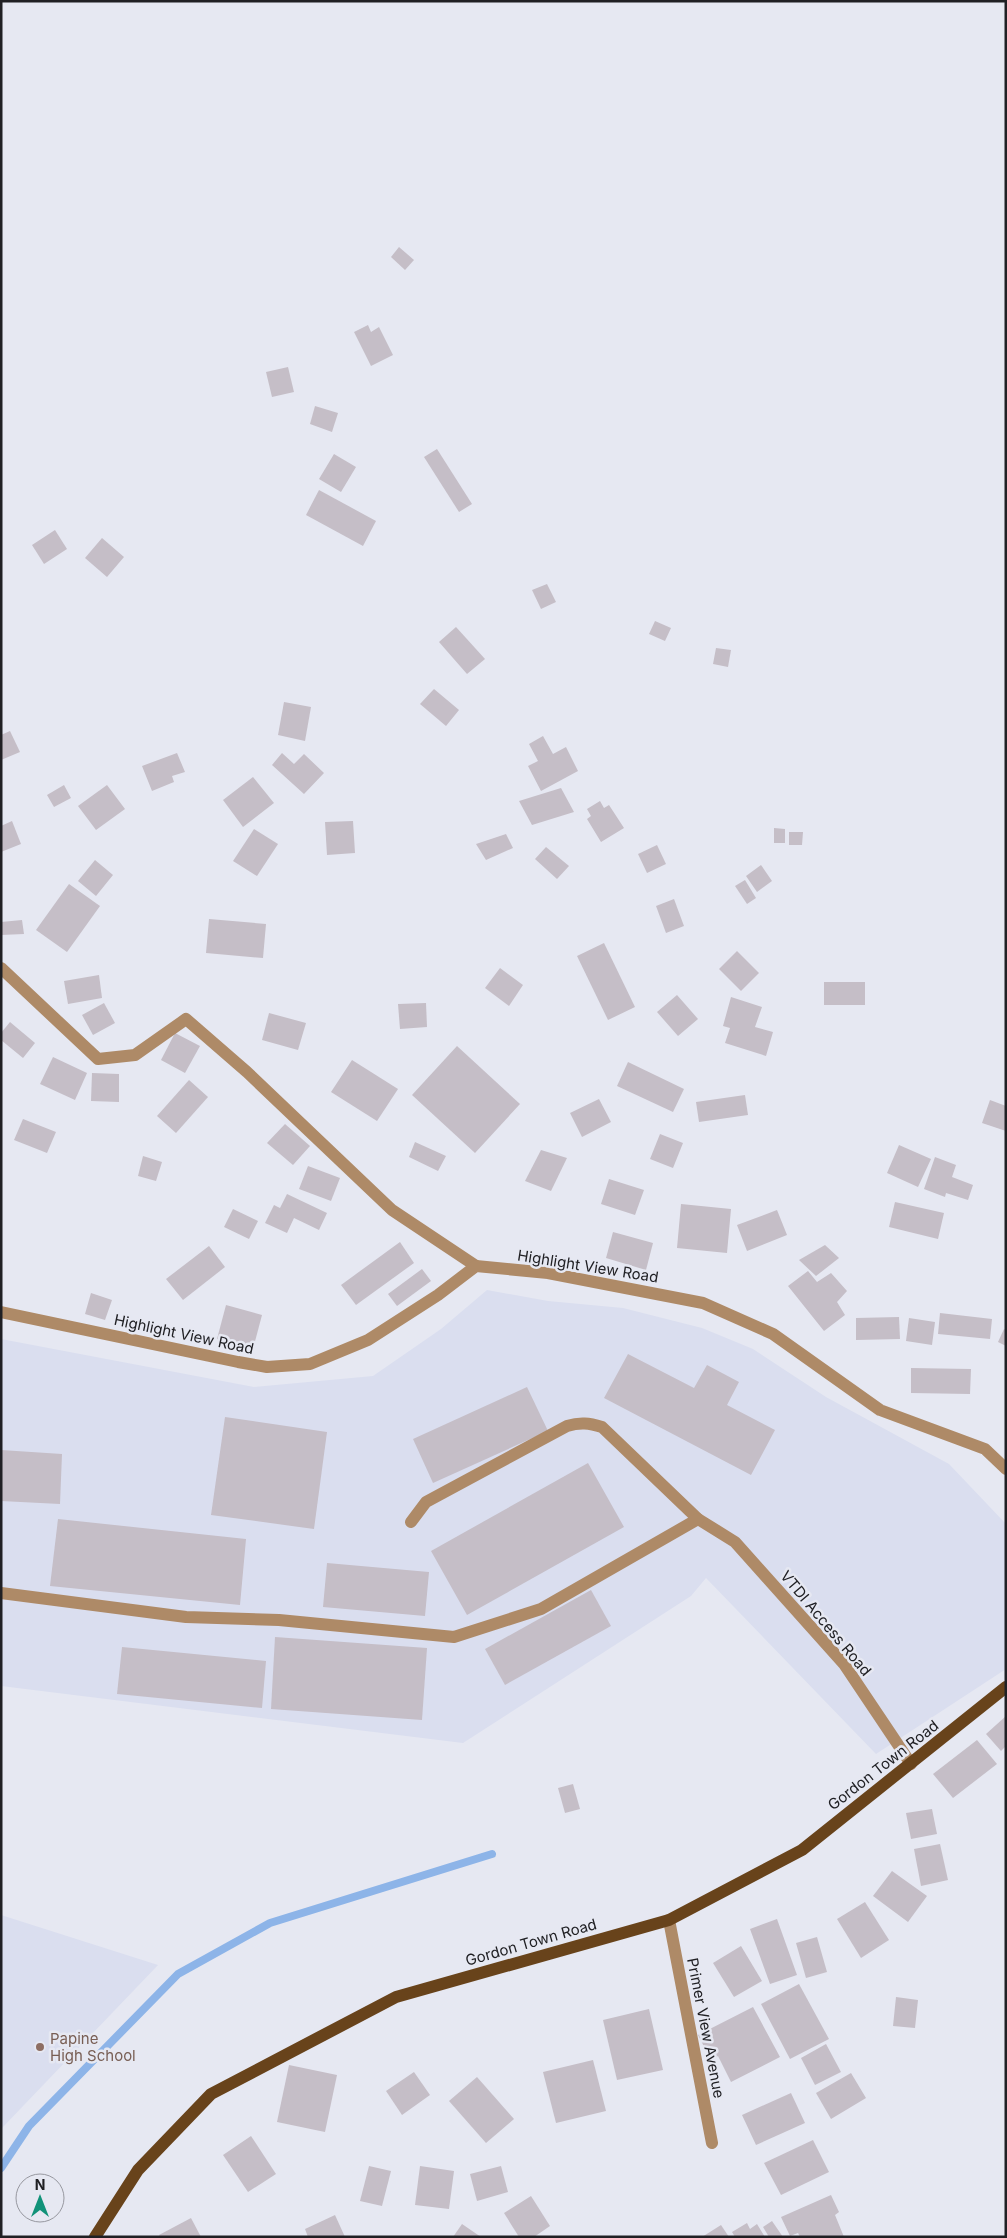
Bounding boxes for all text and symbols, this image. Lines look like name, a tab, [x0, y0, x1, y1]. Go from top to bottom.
street label: Highlight View Road	[516, 1245, 660, 1287]
street label: Highlight View Road	[112, 1310, 256, 1358]
street label: VTDI Access Road	[776, 1566, 876, 1680]
street label: Gordon Town Road	[824, 1716, 942, 1814]
street label: Gordon Town Road	[463, 1914, 599, 1970]
street label: Primer View Avenue	[683, 1956, 729, 2100]
place label: Papine High School	[50, 2029, 136, 2065]
marker: Papine High School	[34, 2041, 46, 2053]
north arrow	[15, 2173, 65, 2223]
text: N	[35, 2176, 45, 2193]

